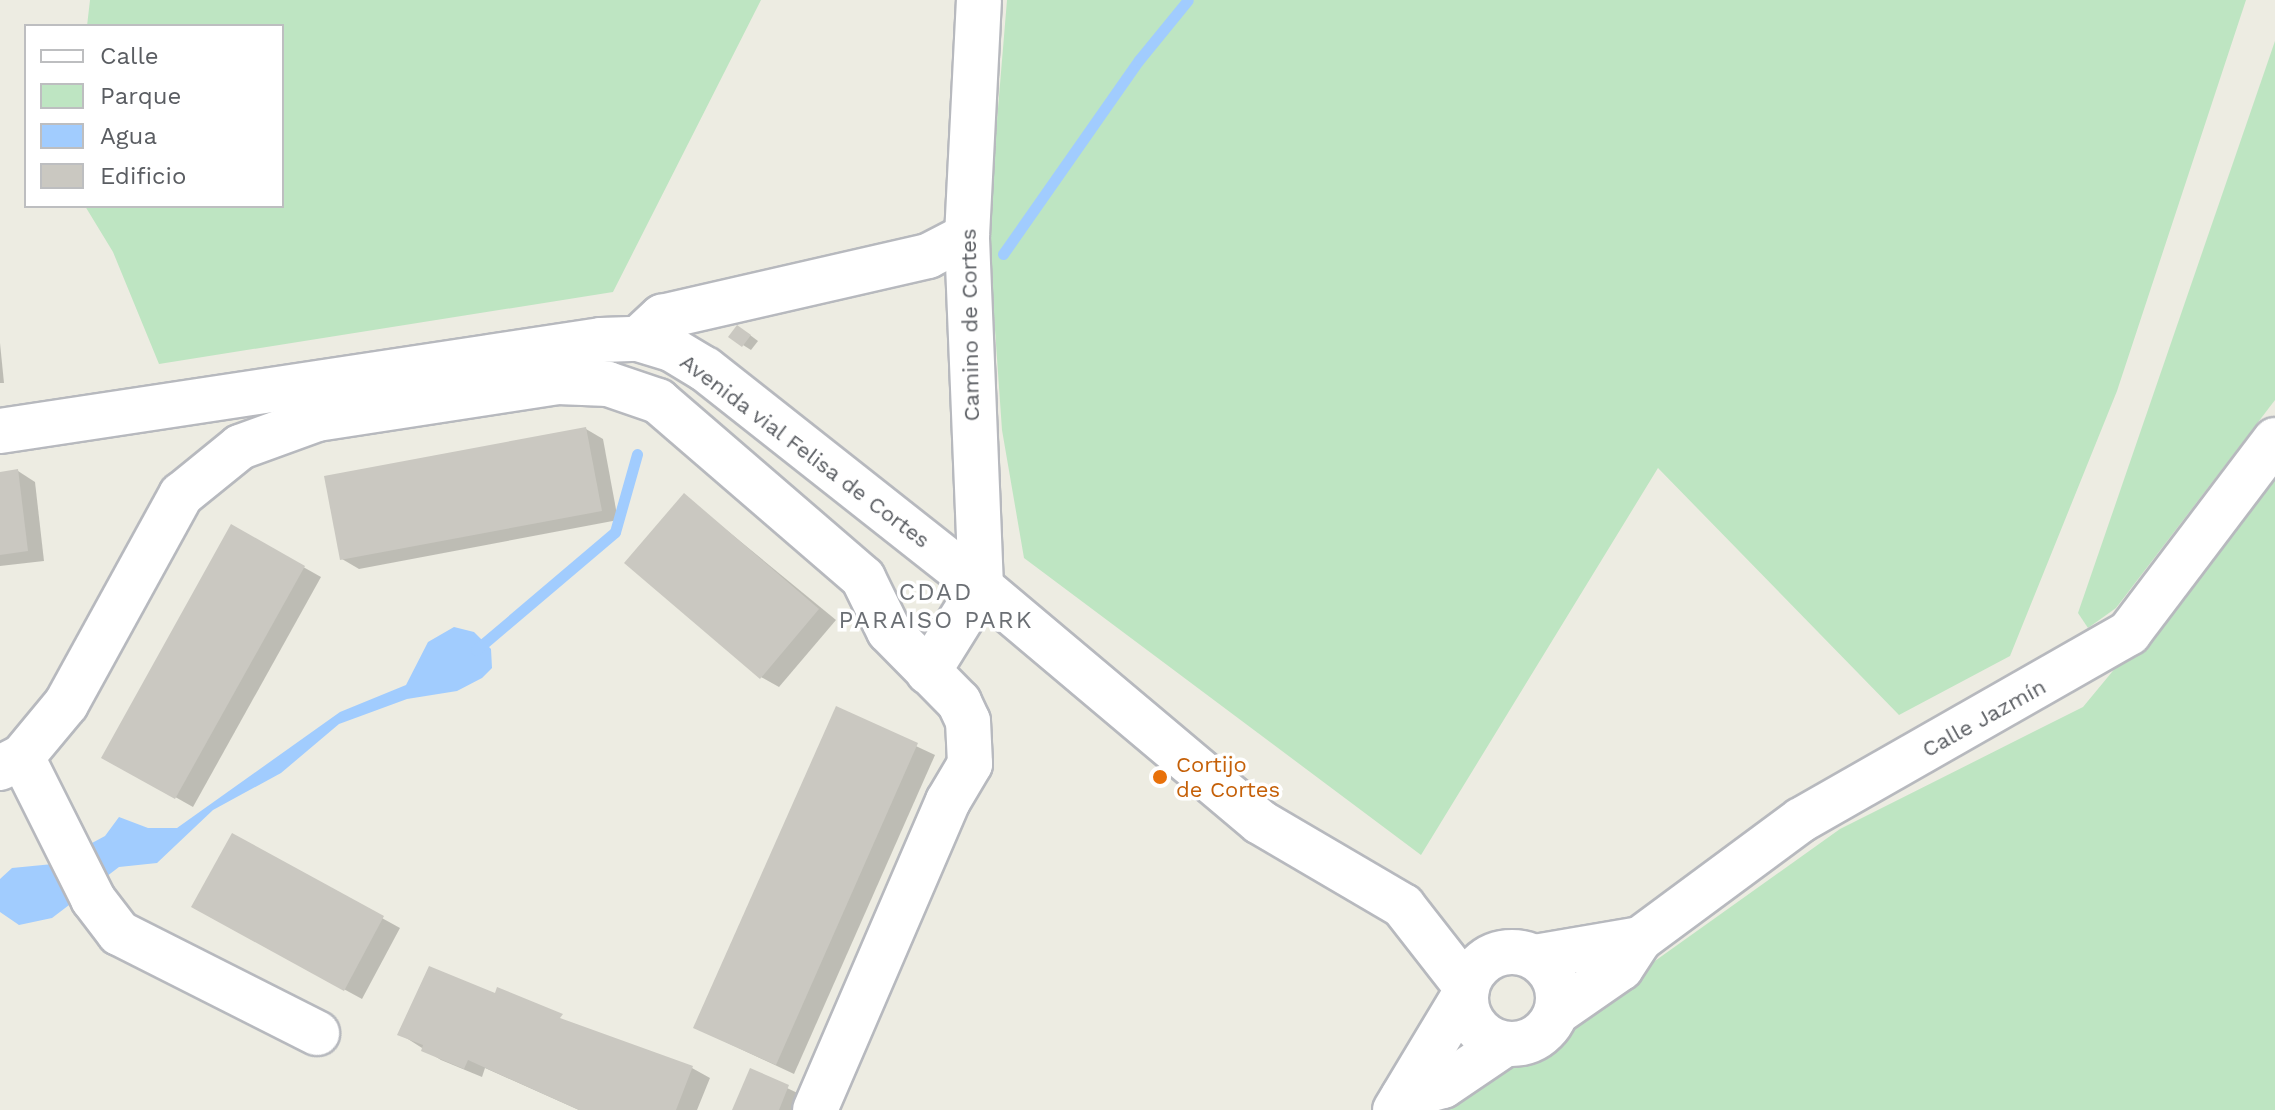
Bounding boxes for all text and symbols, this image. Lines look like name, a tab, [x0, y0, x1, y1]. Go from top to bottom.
legend	[24, 24, 284, 208]
text: Calle	[100, 42, 159, 70]
text: Parque	[100, 82, 181, 110]
text: Agua	[100, 122, 157, 150]
text: Edificio	[100, 162, 186, 190]
street label: Camino de Cortes	[955, 228, 985, 422]
street label: Avenida vial Felisa de Cortes	[674, 348, 936, 554]
district label: CDAD PARAISO PARK	[839, 579, 1033, 635]
street label: Calle Jazmín	[1917, 673, 2051, 763]
place label: Cortijo de Cortes	[1176, 751, 1280, 802]
marker: Cortijo de Cortes	[1151, 768, 1169, 786]

